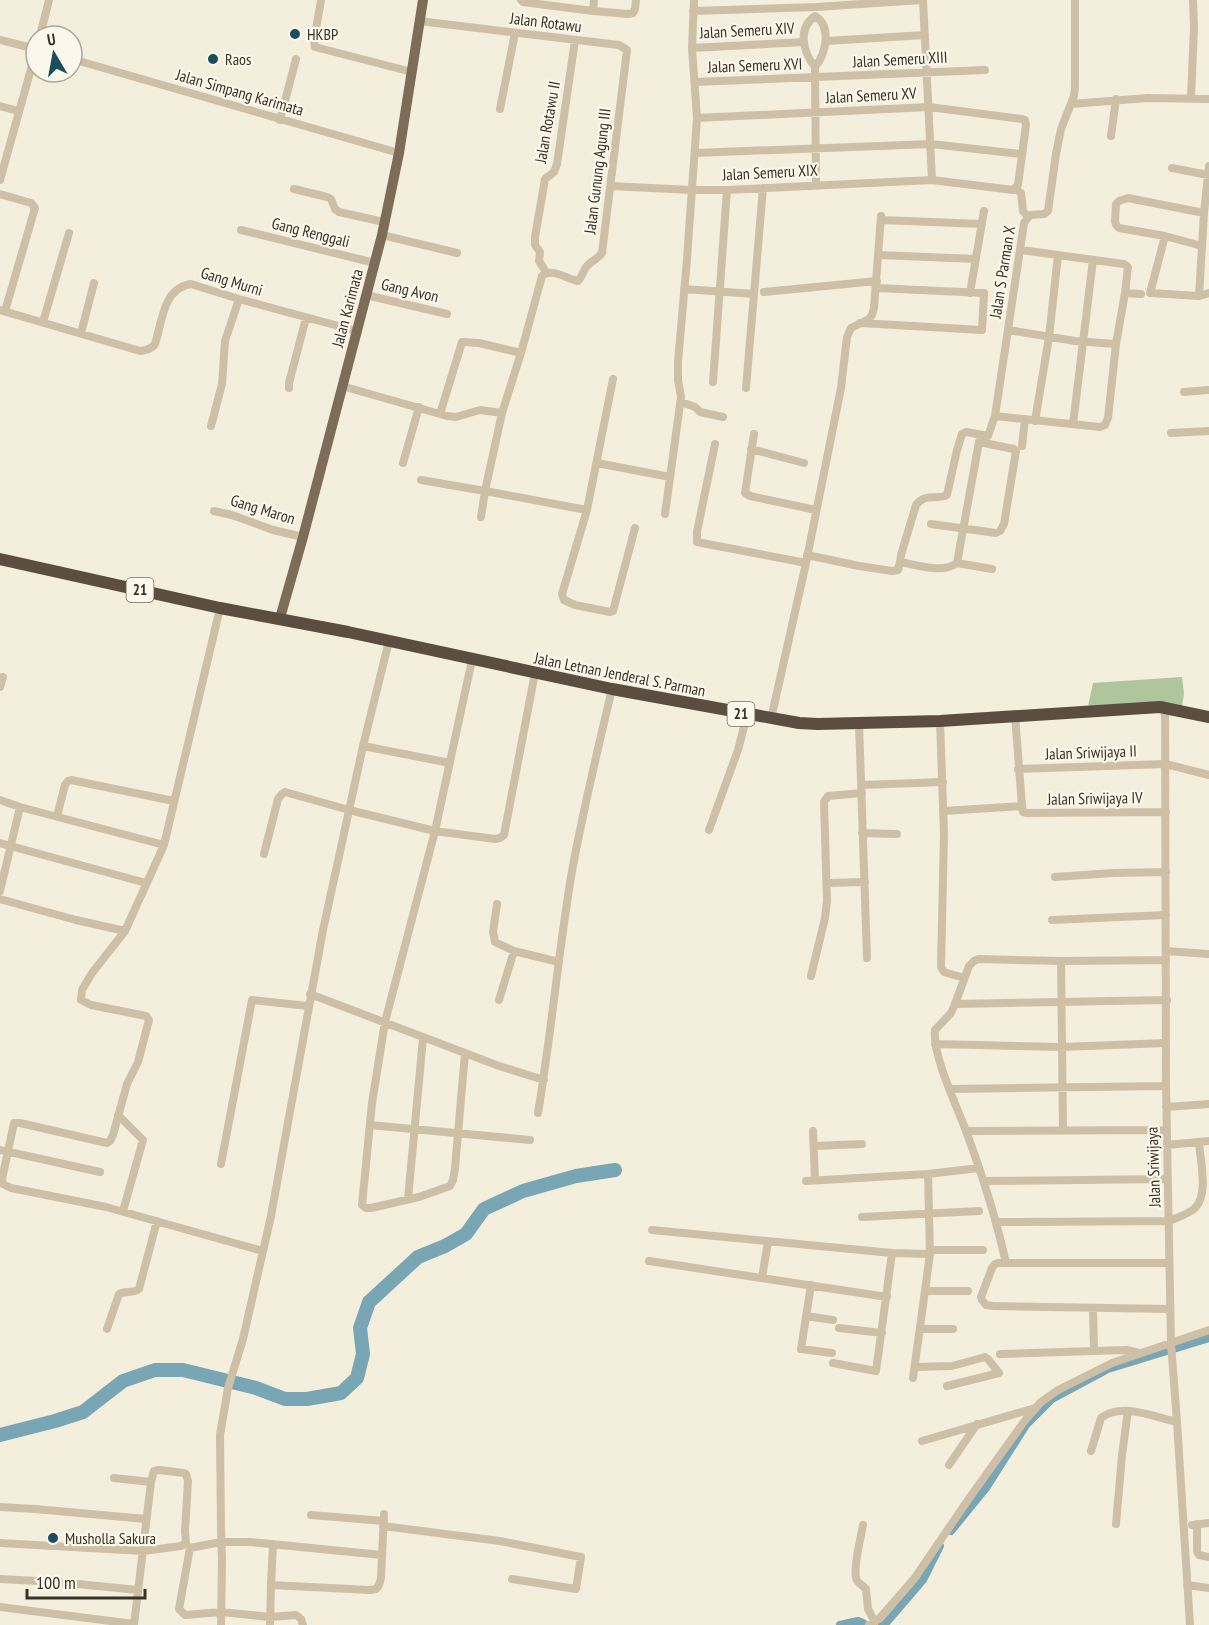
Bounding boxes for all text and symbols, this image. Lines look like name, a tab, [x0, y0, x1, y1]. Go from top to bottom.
street label: Jalan Rotawu	[508, 8, 583, 36]
street label: Jalan Semeru XIV	[698, 18, 795, 43]
north arrow	[24, 24, 84, 84]
place label: HKBP	[307, 24, 338, 44]
marker: HKBP	[288, 27, 302, 41]
text: U	[46, 29, 57, 50]
street label: Jalan Semeru XIII	[851, 47, 948, 72]
place label: Raos	[225, 49, 251, 69]
marker: Raos	[206, 52, 220, 66]
street label: Jalan Semeru XVI	[706, 53, 803, 77]
street label: Jalan Simpang Karimata	[173, 64, 306, 120]
street label: Jalan Rotawu II	[530, 79, 564, 165]
street label: Jalan Semeru XV	[824, 83, 917, 107]
street label: Jalan Gunung Agung III	[579, 107, 615, 236]
street label: Jalan Semeru XIX	[721, 160, 818, 185]
street label: Gang Renggali	[270, 213, 352, 251]
street label: Jalan S Parman X	[985, 224, 1019, 321]
street label: Gang Murni	[199, 262, 265, 300]
street label: Jalan Karimata	[327, 267, 367, 350]
street label: Gang Avon	[379, 274, 441, 306]
street label: Gang Maron	[228, 490, 298, 528]
road number: 21	[126, 578, 154, 602]
street label: Jalan Letnan Jenderal S. Parman	[532, 647, 707, 700]
road number: 21	[728, 702, 754, 726]
street label: Jalan Sriwijaya II	[1044, 740, 1137, 764]
street label: Jalan Sriwijaya IV	[1046, 787, 1143, 809]
street label: Jalan Sriwijaya	[1142, 1126, 1164, 1209]
place label: Musholla Sakura	[65, 1528, 156, 1548]
marker: Musholla Sakura	[46, 1531, 60, 1545]
scale bar	[27, 1562, 146, 1600]
text: 100 m	[36, 1571, 76, 1594]

